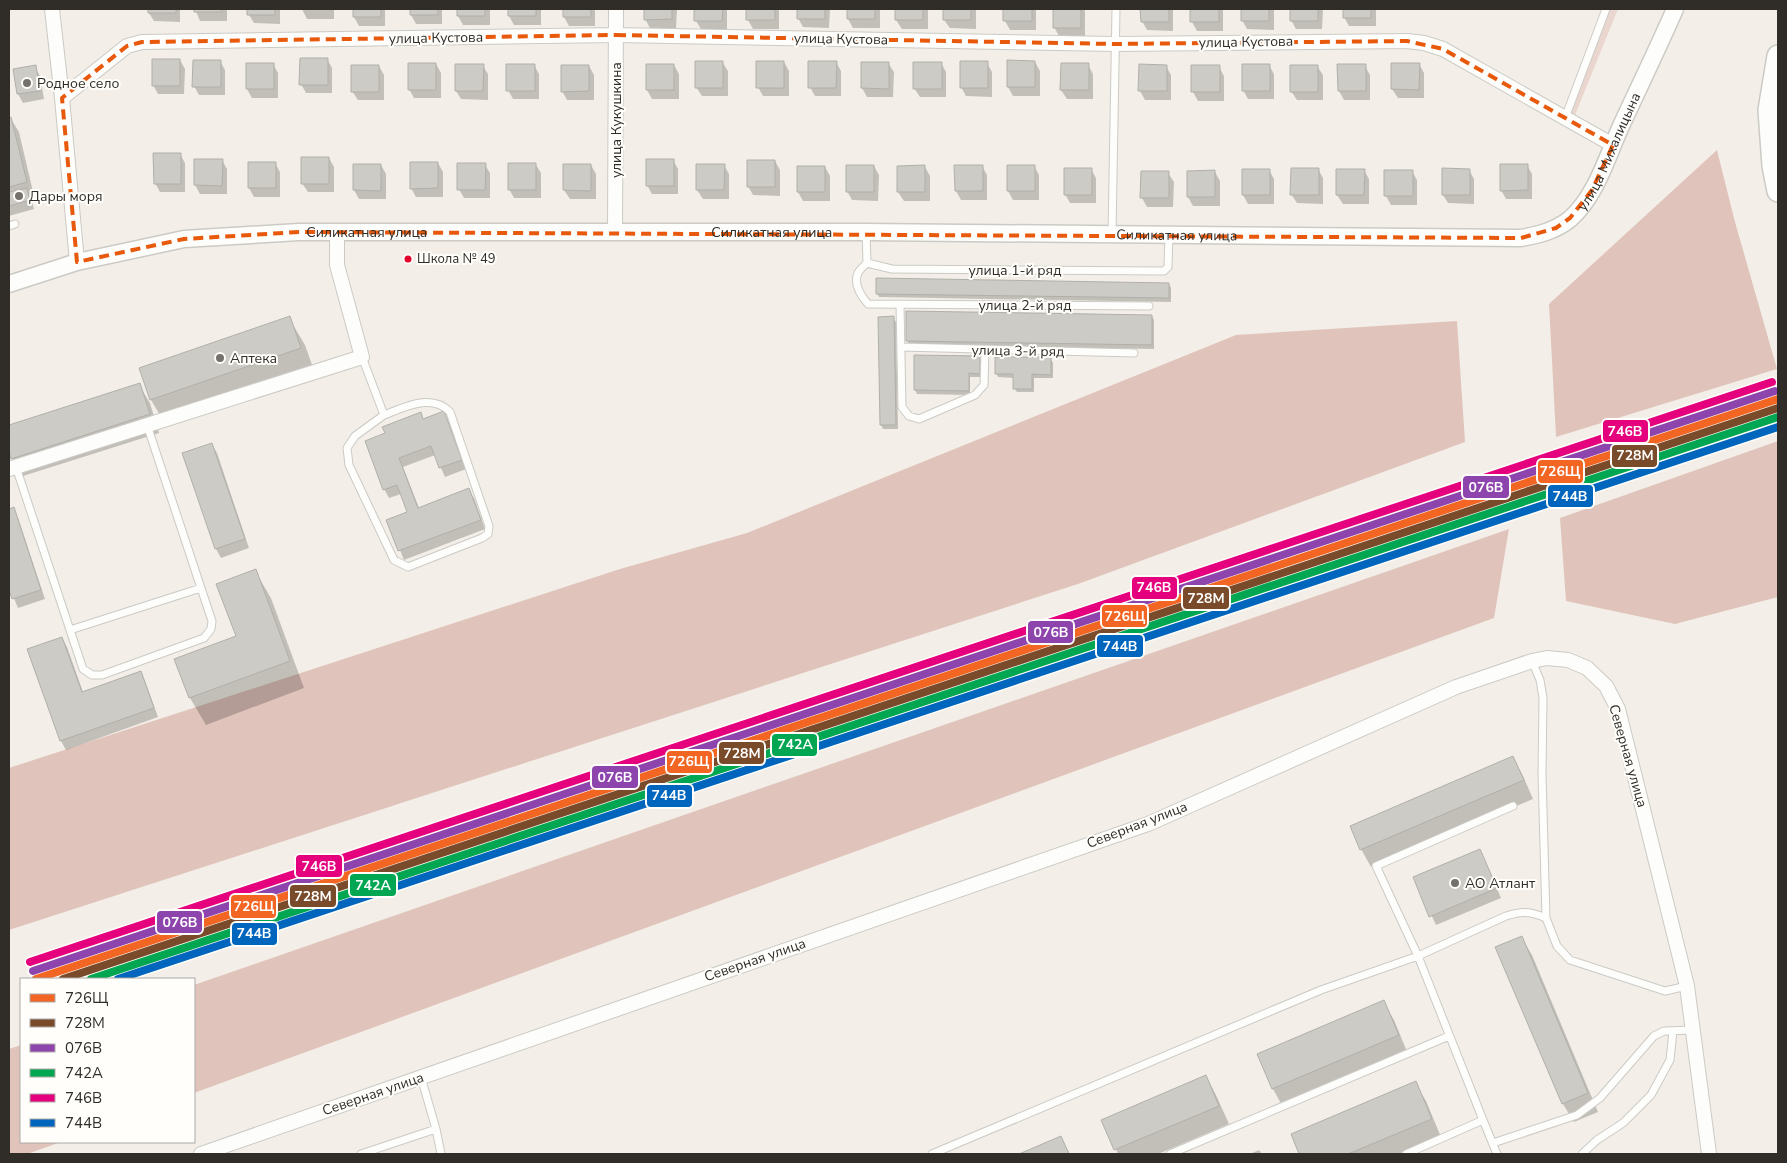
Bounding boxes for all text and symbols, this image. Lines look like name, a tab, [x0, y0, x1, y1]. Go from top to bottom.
street label: улица Кустова	[389, 28, 483, 48]
street label: улица Кустова	[794, 29, 888, 49]
street label: улица Кустова	[1199, 32, 1293, 52]
street label: улица Кукушкина	[607, 62, 626, 178]
place label: Родное село	[37, 74, 119, 93]
marker: Родное село	[21, 77, 33, 89]
street label: улица Михалицына	[1573, 89, 1645, 214]
place label: Дары моря	[29, 187, 103, 206]
marker: Дары моря	[13, 190, 25, 202]
street label: Силикатная улица	[306, 223, 427, 242]
street label: Силикатная улица	[711, 223, 832, 242]
street label: Силикатная улица	[1116, 225, 1237, 245]
place label: Школа № 49	[417, 250, 496, 268]
marker: Школа № 49	[403, 254, 413, 264]
street label: улица 1-й ряд	[969, 261, 1061, 280]
street label: улица 2-й ряд	[979, 296, 1071, 315]
street label: улица 3-й ряд	[971, 341, 1065, 361]
place label: Аптека	[230, 349, 277, 368]
marker: Аптека	[214, 352, 226, 364]
line badge: 746В	[1602, 419, 1649, 443]
text: 746В	[1608, 422, 1642, 441]
line badge: 728М	[1611, 444, 1658, 468]
text: 728М	[1616, 446, 1654, 465]
line badge: 726Щ	[1537, 459, 1584, 484]
text: 726Щ	[1540, 462, 1581, 481]
line badge: 076В	[1462, 475, 1510, 499]
text: 076В	[1469, 478, 1503, 497]
line badge: 744В	[1547, 484, 1594, 508]
text: 744В	[1553, 487, 1587, 506]
line badge: 746В	[1131, 576, 1178, 600]
text: 746В	[1137, 578, 1171, 597]
line badge: 728М	[1182, 586, 1230, 610]
text: 728М	[1187, 589, 1225, 608]
line badge: 726Щ	[1101, 604, 1148, 628]
text: 726Щ	[1105, 607, 1146, 626]
line badge: 076В	[1027, 620, 1074, 644]
text: 076В	[1034, 623, 1068, 642]
line badge: 744В	[1096, 634, 1144, 658]
text: 744В	[1103, 637, 1137, 656]
street label: Северная улица	[1604, 702, 1652, 810]
line badge: 742А	[771, 733, 818, 757]
text: 742А	[777, 735, 813, 754]
line badge: 728М	[718, 741, 765, 765]
text: 728М	[723, 744, 761, 763]
line badge: 726Щ	[666, 750, 713, 774]
text: 726Щ	[669, 752, 710, 771]
line badge: 076В	[591, 765, 639, 789]
text: 076В	[598, 768, 632, 787]
line badge: 744В	[646, 784, 693, 808]
text: 744В	[652, 786, 686, 805]
street label: Северная улица	[1084, 797, 1190, 853]
line badge: 746В	[295, 854, 343, 878]
text: 746В	[302, 857, 336, 876]
line badge: 742А	[349, 873, 397, 897]
place label: АО Атлант	[1465, 874, 1536, 893]
text: 742А	[355, 876, 391, 895]
marker: АО Атлант	[1449, 877, 1461, 889]
line badge: 728М	[289, 884, 337, 908]
text: 728М	[294, 887, 332, 906]
line badge: 726Щ	[230, 894, 277, 919]
text: 726Щ	[234, 897, 275, 916]
line badge: 076В	[156, 910, 203, 934]
text: 076В	[163, 913, 197, 932]
line badge: 744В	[231, 922, 278, 946]
text: 744В	[237, 924, 271, 943]
street label: Северная улица	[702, 934, 808, 986]
legend	[20, 978, 195, 1143]
text: 726Щ	[65, 988, 108, 1008]
text: 728М	[65, 1013, 105, 1033]
text: 076В	[65, 1038, 102, 1058]
text: 742А	[65, 1063, 103, 1083]
street label: Северная улица	[320, 1068, 426, 1120]
text: 746В	[65, 1088, 102, 1108]
text: 744В	[65, 1113, 102, 1133]

